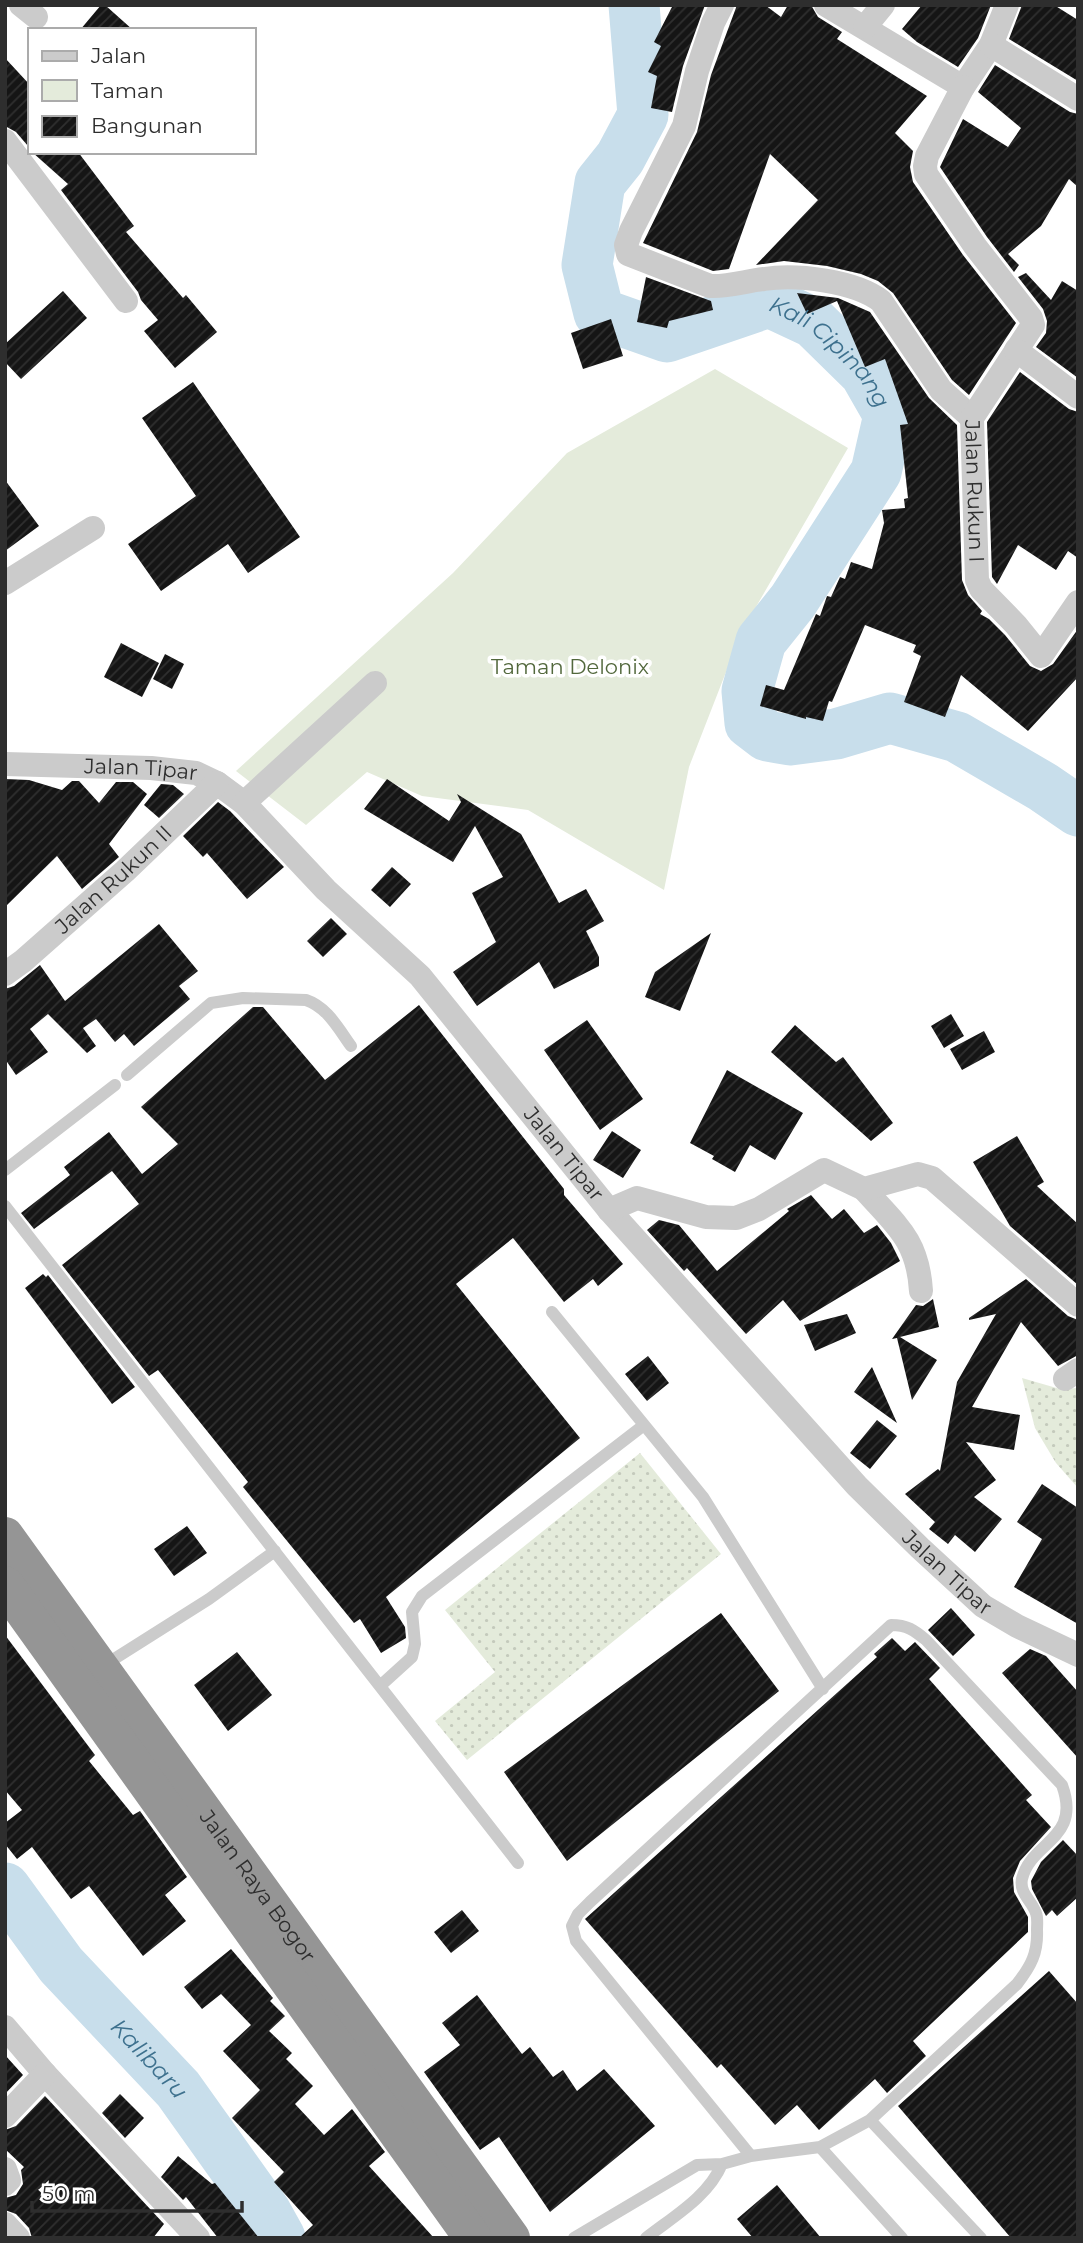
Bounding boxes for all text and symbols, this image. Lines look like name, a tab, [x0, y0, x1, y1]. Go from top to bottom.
legend	[28, 28, 256, 154]
text: Jalan	[90, 43, 146, 68]
text: Taman	[91, 78, 164, 103]
text: Bangunan	[91, 113, 203, 138]
water label: Kali Cipinang	[765, 290, 896, 413]
street label: Jalan Rukun I	[960, 418, 989, 563]
park label: Taman Delonix	[491, 654, 649, 679]
street label: Jalan Tipar	[83, 753, 199, 785]
street label: Jalan Rukun II	[49, 820, 177, 939]
street label: Jalan Tipar	[518, 1101, 610, 1206]
street label: Jalan Tipar	[897, 1524, 996, 1620]
street label: Jalan Raya Bogor	[194, 1804, 321, 1967]
water label: Kalibaru	[105, 2013, 194, 2104]
scale bar	[32, 2170, 242, 2214]
text: 50 m	[42, 2181, 96, 2206]

